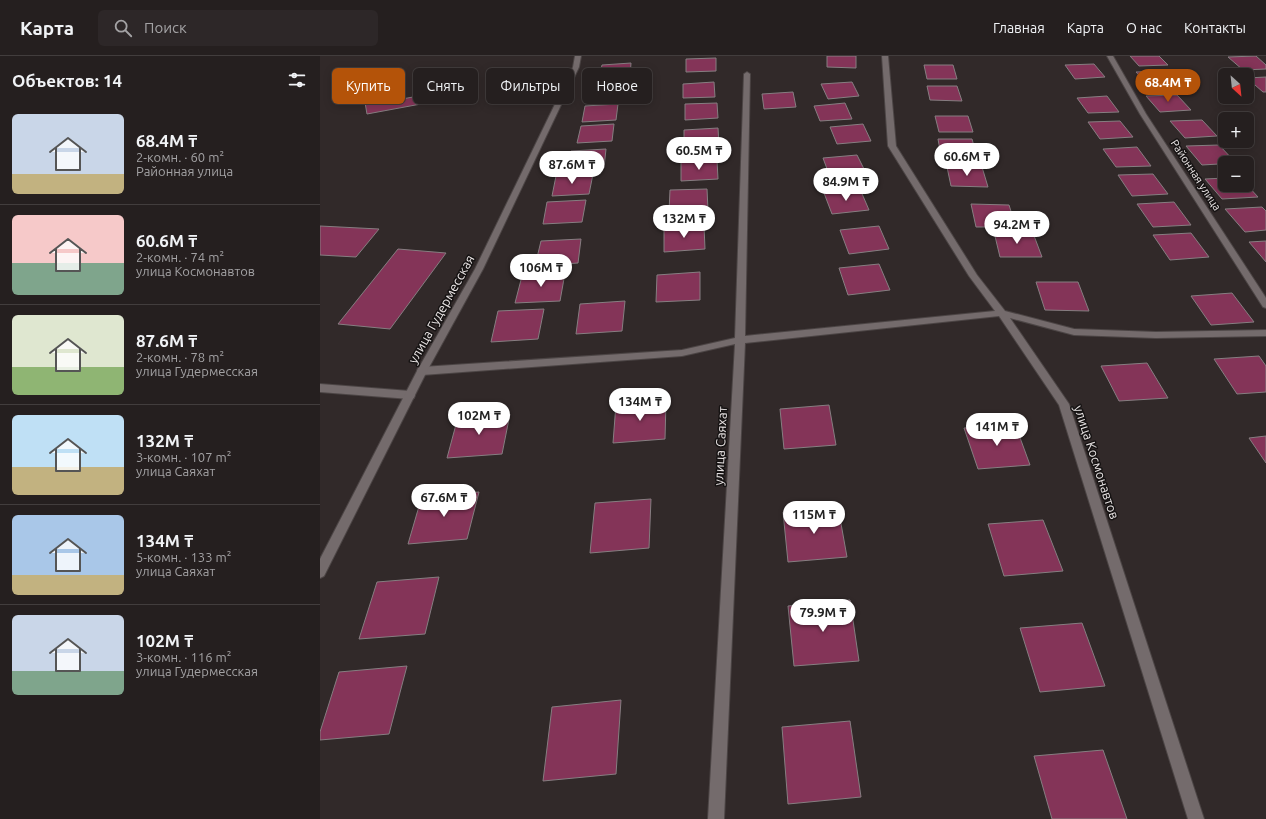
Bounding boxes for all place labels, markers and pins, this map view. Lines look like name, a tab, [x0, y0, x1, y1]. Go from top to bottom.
pin: 68.4M ₸	[1131, 69, 1205, 103]
pin: 60.5M ₸	[662, 137, 736, 171]
pin: 60.6M ₸	[930, 143, 1004, 177]
pin: 87.6M ₸	[535, 151, 609, 185]
pin: 84.9M ₸	[809, 168, 883, 202]
pin: 132M ₸	[651, 205, 717, 239]
pin: 94.2M ₸	[980, 211, 1054, 245]
pin: 106M ₸	[508, 254, 574, 288]
pin: 134M ₸	[607, 388, 673, 422]
pin: 102M ₸	[446, 402, 512, 436]
pin: 141M ₸	[964, 413, 1030, 447]
pin: 67.6M ₸	[407, 484, 481, 518]
pin: 115M ₸	[781, 501, 847, 535]
pin: 79.9M ₸	[786, 599, 860, 633]

